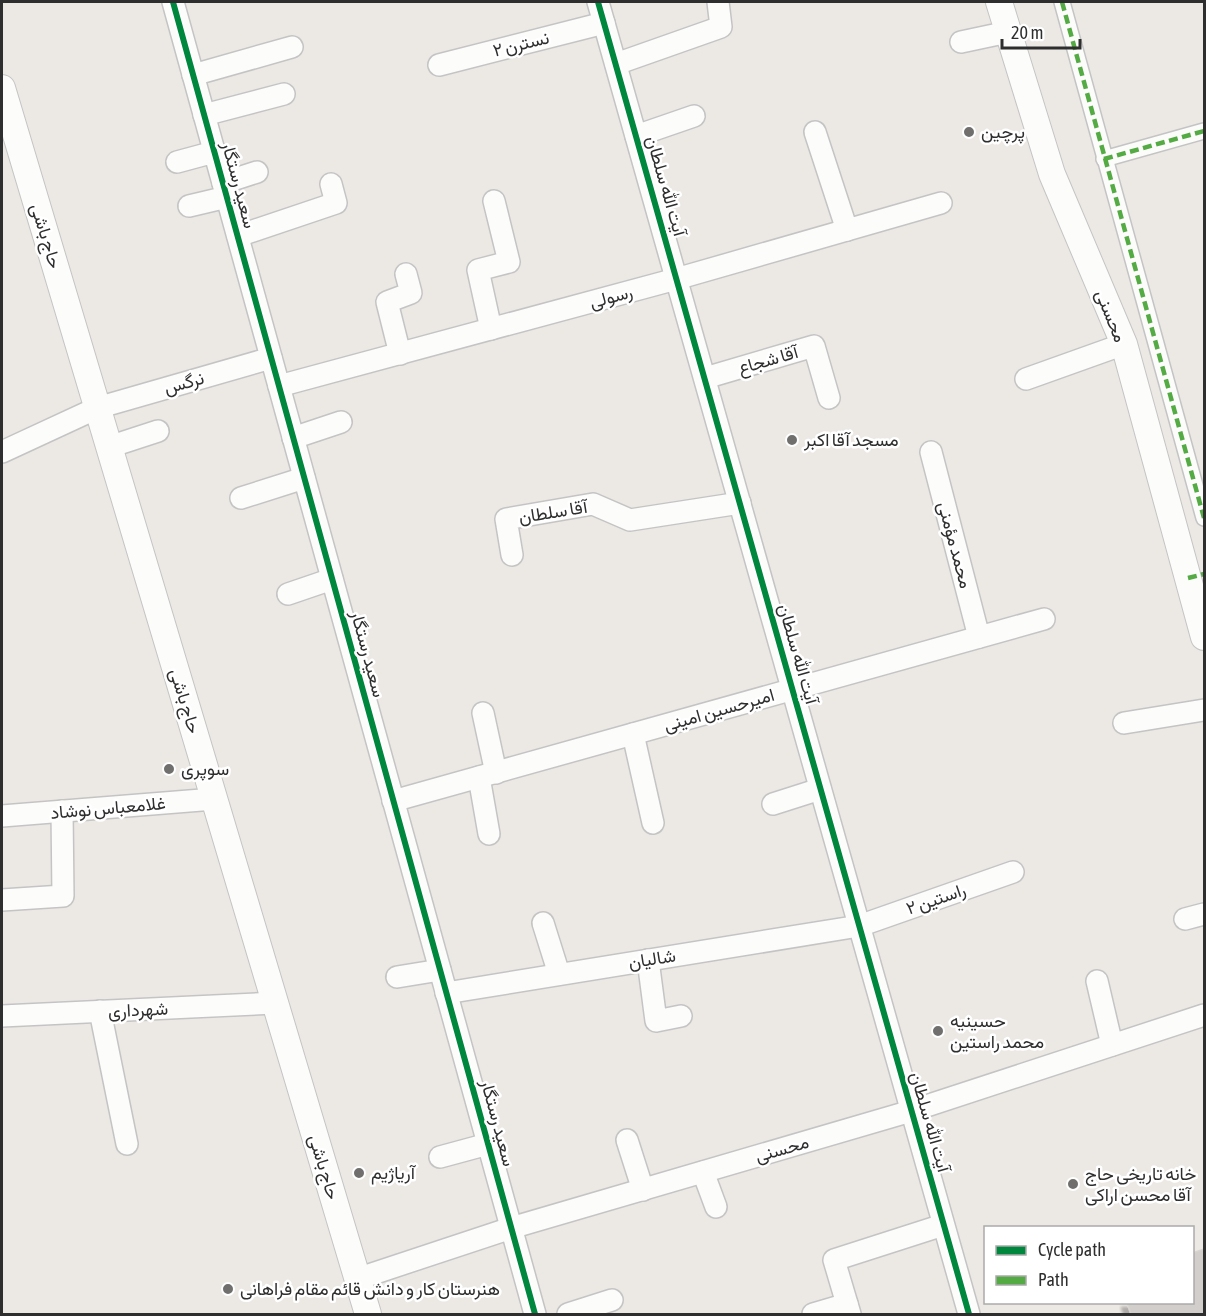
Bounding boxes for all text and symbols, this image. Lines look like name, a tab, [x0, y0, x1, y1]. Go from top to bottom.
scale bar	[1002, 12, 1080, 50]
text: 20 m	[1011, 22, 1043, 43]
street label: نسترن ۲	[491, 26, 551, 62]
place label: پرچین	[981, 121, 1025, 144]
marker: پرچین	[962, 125, 976, 139]
street label: آیت الله سلطان	[642, 133, 691, 240]
street label: سعید رستگار	[217, 138, 261, 231]
street label: حاج باشی	[25, 201, 66, 272]
street label: رسولی	[587, 281, 635, 313]
street label: محسنی	[1091, 286, 1131, 346]
street label: آقا شجاع	[735, 340, 803, 380]
street label: نرگس	[161, 367, 207, 399]
place label: مسجد آقا اکبر	[803, 429, 899, 451]
marker: مسجد آقا اکبر	[785, 433, 799, 447]
street label: آقا سلطان	[517, 495, 591, 527]
street label: محمد مؤمنی	[933, 499, 977, 591]
street label: آیت الله سلطان	[774, 601, 823, 708]
street label: سعید رستگار	[346, 607, 390, 700]
street label: حاج باشی	[164, 666, 205, 737]
street label: امیرحسین امینی	[661, 684, 777, 736]
place label: سوپری	[181, 758, 229, 781]
marker: سوپری	[162, 762, 176, 776]
street label: غلامعباس نوشاد	[50, 792, 166, 824]
street label: راستین ۲	[903, 879, 969, 919]
street label: شالیان	[627, 944, 677, 973]
street label: شهرداری	[107, 997, 169, 1023]
place label: حسینیه محمد راستین	[950, 1010, 1044, 1053]
marker: حسینیه محمد راستین	[931, 1024, 945, 1038]
street label: آیت الله سلطان	[906, 1069, 955, 1176]
street label: سعید رستگار	[476, 1076, 520, 1169]
street label: محسنی	[753, 1131, 811, 1167]
street label: حاج باشی	[303, 1132, 344, 1203]
place label: آریاژیم	[371, 1162, 417, 1185]
place label: خانه تاریخی حاج آقا محسن اراکی	[1085, 1163, 1196, 1206]
marker: آریاژیم	[352, 1166, 366, 1180]
marker: خانه تاریخی حاج آقا محسن اراکی	[1066, 1177, 1080, 1191]
legend	[984, 1226, 1194, 1304]
text: Cycle path	[1038, 1239, 1106, 1260]
text: Path	[1038, 1269, 1069, 1290]
place label: هنرستان کار و دانش قائم مقام فراهانی	[240, 1278, 500, 1301]
marker: هنرستان کار و دانش قائم مقام فراهانی	[221, 1282, 235, 1296]

